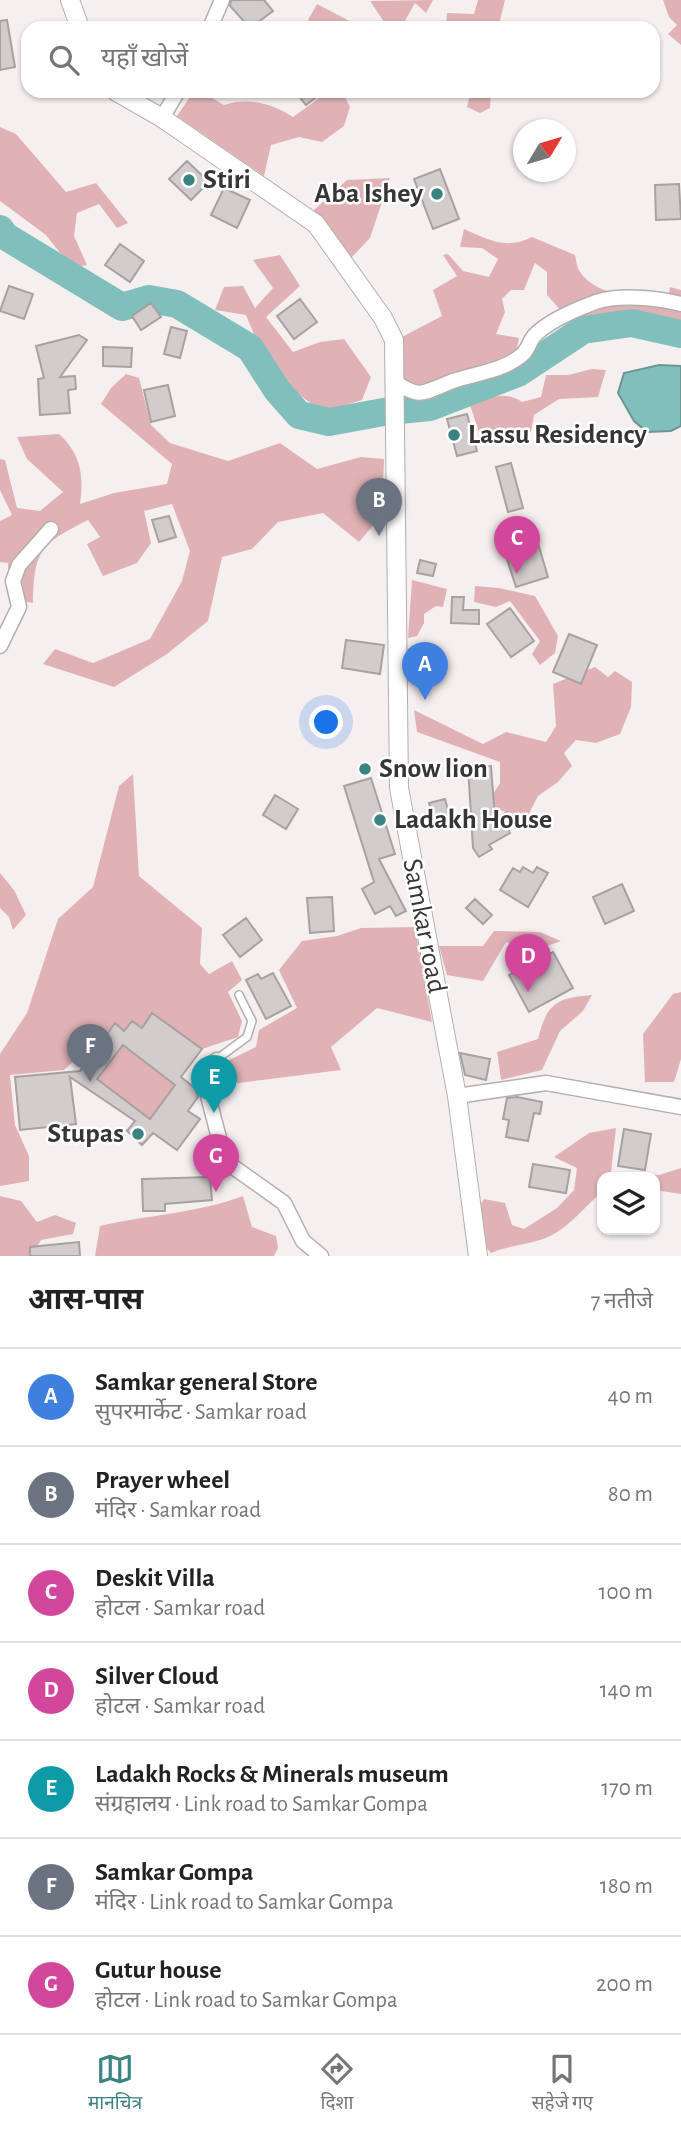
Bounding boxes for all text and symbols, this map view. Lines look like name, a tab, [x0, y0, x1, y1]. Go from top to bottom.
search box	[21, 21, 660, 98]
icon: search	[45, 41, 83, 79]
text: यहाँ खोजें	[101, 45, 188, 71]
north arrow	[513, 119, 576, 182]
place label: Stiri	[203, 166, 251, 194]
marker: Stiri	[181, 172, 197, 188]
place label: Aba Ishey	[314, 180, 423, 208]
marker: Aba Ishey	[429, 186, 445, 202]
place label: Lassu Residency	[468, 421, 647, 449]
marker: Lassu Residency	[446, 427, 462, 443]
pin: B	[356, 478, 402, 536]
pin: C	[494, 516, 540, 574]
pin: A	[402, 642, 448, 700]
your location	[309, 705, 343, 739]
place label: Snow lion	[379, 755, 488, 783]
marker: Snow lion	[357, 761, 373, 777]
place label: Ladakh House	[394, 806, 552, 834]
marker: Ladakh House	[372, 812, 388, 828]
street label: Samkar road	[397, 856, 451, 996]
pin: D	[505, 934, 551, 992]
pin: F	[67, 1024, 113, 1082]
pin: E	[191, 1055, 237, 1113]
place label: Stupas	[47, 1120, 124, 1148]
marker: Stupas	[130, 1126, 146, 1142]
pin: G	[193, 1134, 239, 1192]
map controls	[597, 1172, 660, 1235]
button: layers	[597, 1172, 660, 1235]
text: आस-पास	[28, 1285, 143, 1315]
text: 7 नतीजे	[591, 1290, 653, 1313]
text: Samkar general Store	[95, 1369, 317, 1395]
text: A	[44, 1385, 58, 1408]
text: 40 m	[608, 1385, 653, 1408]
text: सुपरमार्केट · Samkar road	[95, 1401, 307, 1424]
text: Prayer wheel	[95, 1467, 230, 1493]
text: B	[44, 1483, 58, 1506]
text: 80 m	[608, 1483, 653, 1506]
text: मंदिर · Samkar road	[95, 1499, 261, 1522]
text: Deskit Villa	[95, 1565, 215, 1591]
text: C	[45, 1581, 57, 1604]
text: 100 m	[599, 1581, 653, 1604]
text: होटल · Samkar road	[95, 1597, 265, 1620]
text: Silver Cloud	[95, 1663, 219, 1689]
text: D	[43, 1679, 59, 1702]
text: 140 m	[600, 1679, 653, 1702]
text: होटल · Samkar road	[95, 1695, 265, 1718]
text: Ladakh Rocks & Minerals museum	[95, 1761, 449, 1787]
text: E	[45, 1777, 57, 1800]
text: 170 m	[601, 1777, 653, 1800]
text: संग्रहालय · Link road to Samkar Gompa	[95, 1793, 428, 1816]
text: Samkar Gompa	[95, 1859, 253, 1885]
text: F	[46, 1875, 56, 1898]
text: 180 m	[600, 1875, 653, 1898]
text: मंदिर · Link road to Samkar Gompa	[95, 1891, 394, 1914]
text: Gutur house	[95, 1957, 221, 1983]
text: G	[44, 1973, 58, 1996]
text: 200 m	[596, 1973, 653, 1996]
text: होटल · Link road to Samkar Gompa	[95, 1989, 398, 2012]
tab: मानचित्र	[88, 2050, 142, 2117]
tab: दिशा	[318, 2050, 356, 2117]
tab: सहेजे गए	[532, 2050, 593, 2117]

